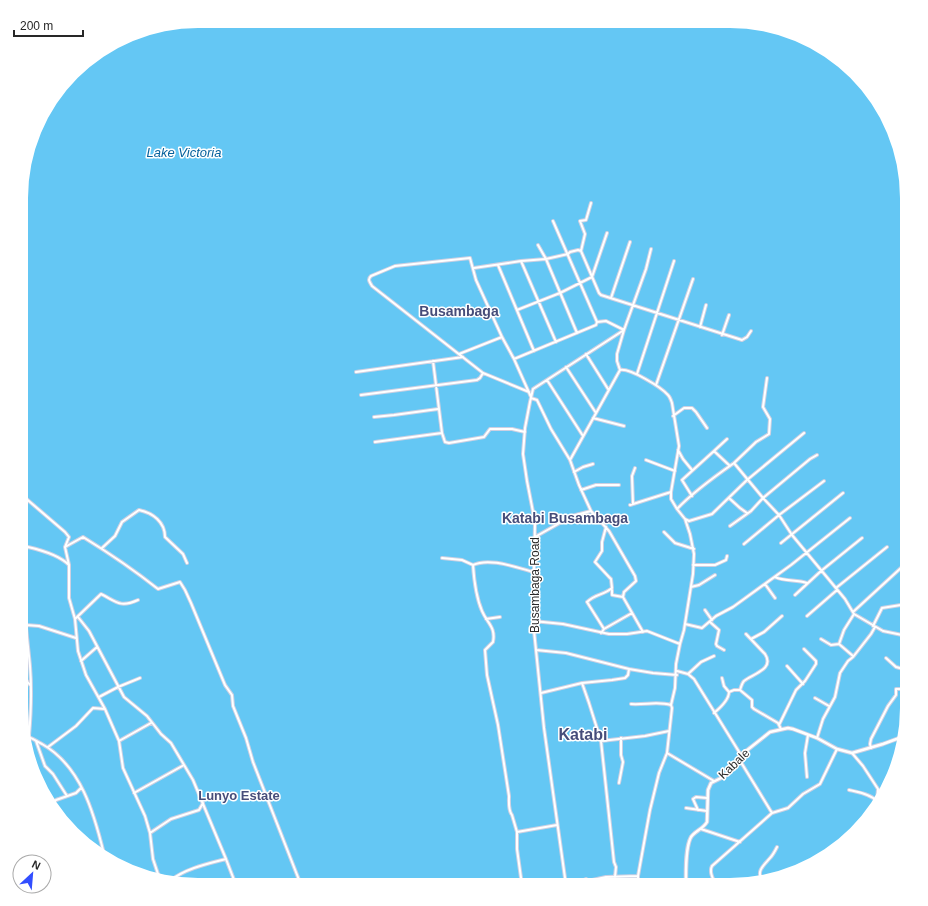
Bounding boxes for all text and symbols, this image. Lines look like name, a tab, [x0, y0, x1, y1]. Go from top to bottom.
scale bar	[14, 12, 83, 38]
text: 200 m	[20, 19, 53, 33]
water label: Lake Victoria	[147, 145, 221, 160]
district label: Busambaga	[419, 303, 499, 319]
district label: Katabi Busambaga	[502, 510, 628, 526]
street label: Busambaga Road	[528, 537, 542, 633]
district label: Katabi	[559, 726, 607, 743]
street label: Kabale	[716, 746, 753, 782]
district label: Lunyo Estate	[198, 788, 280, 803]
north arrow	[12, 854, 52, 894]
text: N	[30, 858, 43, 872]

